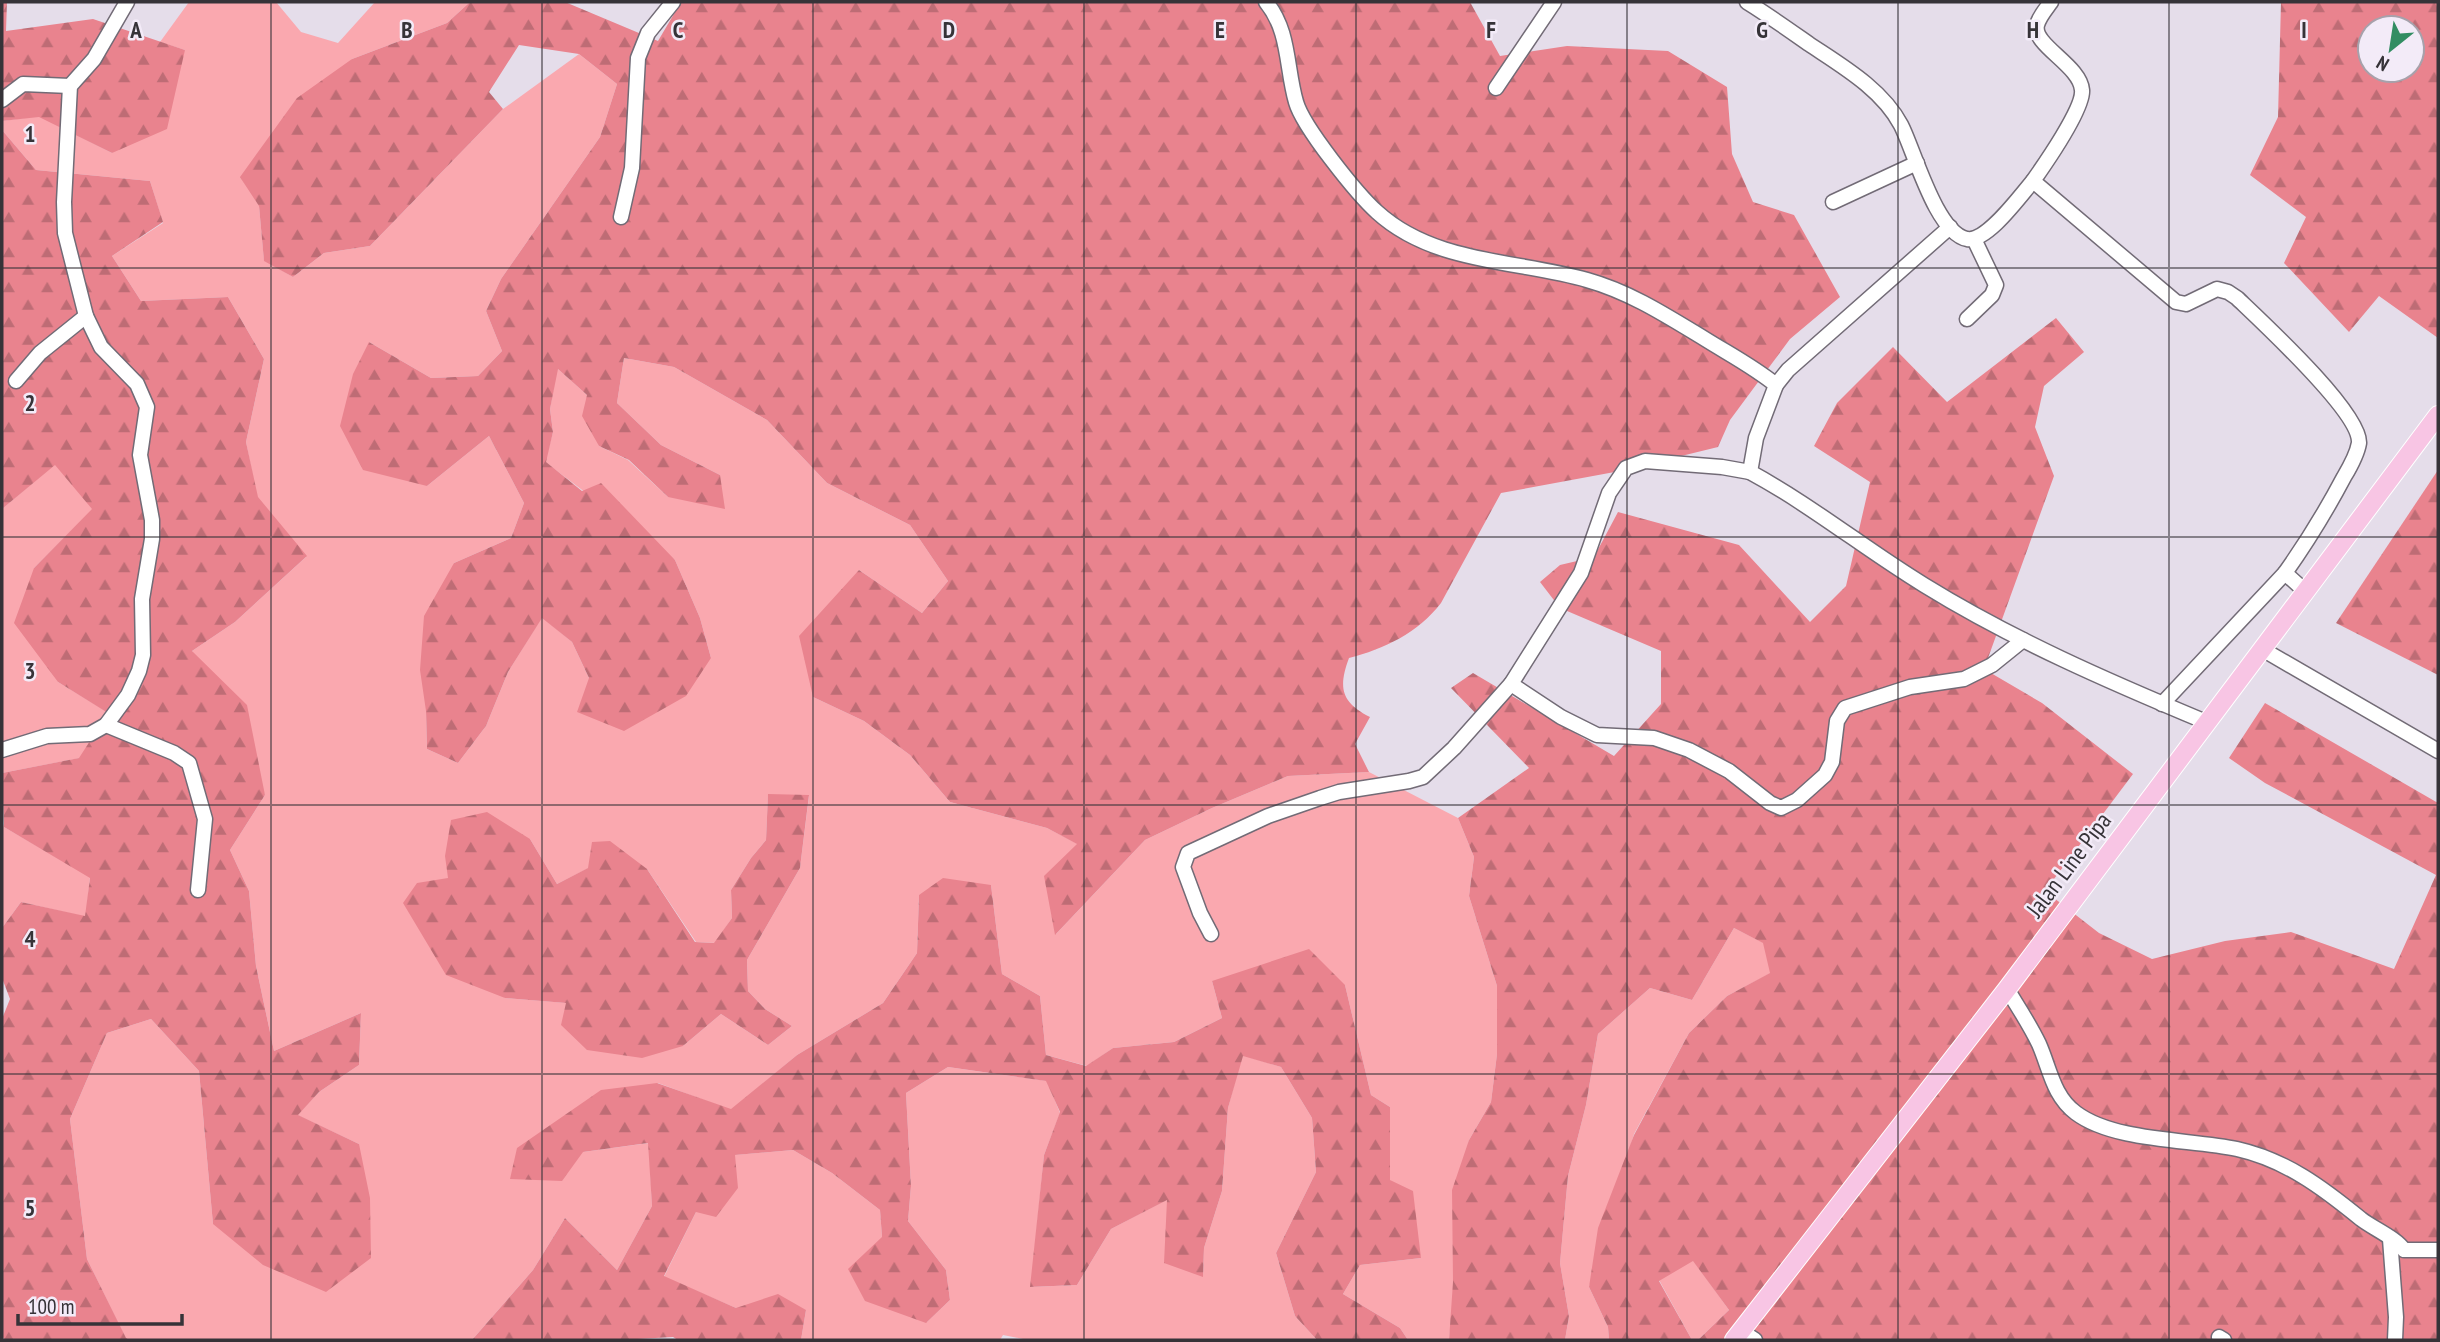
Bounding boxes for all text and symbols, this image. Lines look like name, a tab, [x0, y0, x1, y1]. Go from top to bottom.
north arrow	[2356, 14, 2426, 84]
text: A	[129, 15, 142, 44]
text: B	[401, 15, 413, 44]
text: C	[673, 15, 684, 44]
text: D	[943, 15, 955, 44]
text: E	[1215, 15, 1225, 44]
text: F	[1486, 15, 1496, 44]
text: G	[1756, 15, 1768, 44]
text: H	[2027, 15, 2039, 44]
text: I	[2301, 15, 2307, 44]
text: N	[2372, 51, 2393, 77]
text: 1	[25, 119, 36, 148]
text: 2	[25, 388, 36, 417]
text: 3	[25, 656, 36, 685]
street label: Jalan Line Pipa	[2019, 806, 2118, 924]
text: 4	[25, 924, 36, 953]
text: 5	[25, 1193, 36, 1222]
scale bar	[18, 1282, 182, 1326]
text: 100 m	[28, 1293, 74, 1320]

